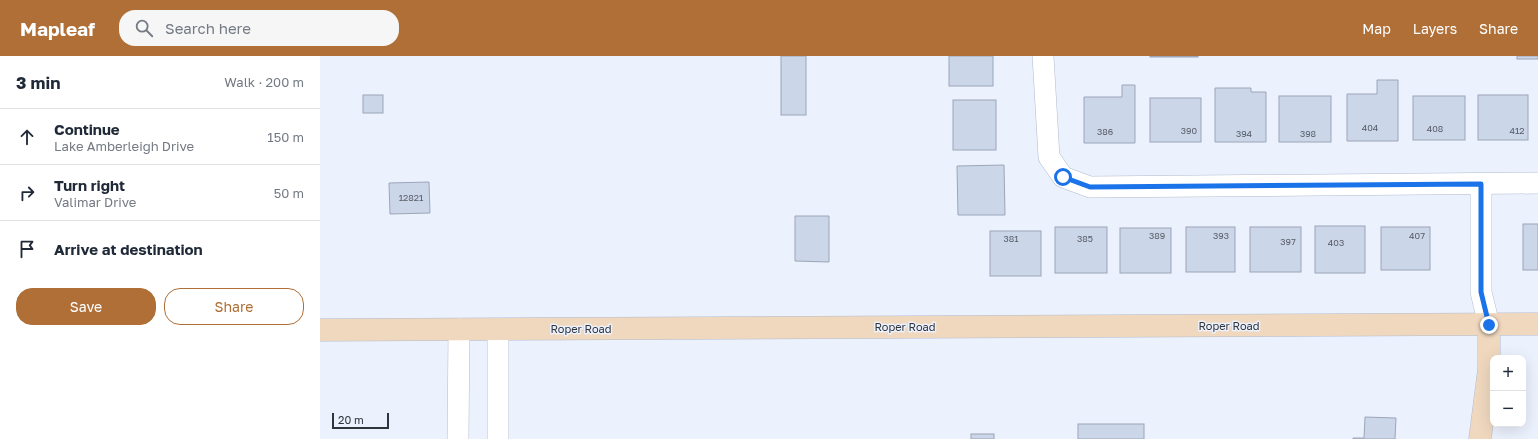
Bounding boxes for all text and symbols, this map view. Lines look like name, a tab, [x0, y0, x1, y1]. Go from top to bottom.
search box	[119, 10, 399, 46]
text: Mapleaf	[20, 17, 95, 40]
icon: search	[133, 17, 155, 39]
text: Search here	[165, 19, 251, 37]
text: Map	[1362, 20, 1391, 37]
text: Layers	[1413, 20, 1457, 37]
text: Share	[1479, 20, 1518, 37]
text: 3 min	[16, 72, 60, 93]
text: Walk · 200 m	[224, 74, 304, 90]
text: Continue	[54, 120, 120, 138]
house number: 404	[1362, 122, 1379, 133]
house number: 408	[1427, 123, 1443, 134]
house number: 390	[1181, 125, 1198, 136]
house number: 412	[1509, 125, 1525, 136]
icon: ahead	[16, 126, 38, 148]
house number: 386	[1097, 126, 1113, 137]
house number: 394	[1236, 128, 1253, 139]
house number: 398	[1300, 128, 1316, 139]
text: 150 m	[267, 129, 304, 145]
text: Lake Amberleigh Drive	[54, 138, 194, 154]
route start	[1054, 168, 1072, 186]
text: Turn right	[54, 176, 125, 194]
icon: right	[16, 182, 38, 204]
text: 50 m	[274, 185, 304, 201]
house number: 12821	[399, 192, 424, 203]
text: Valimar Drive	[54, 194, 136, 210]
house number: 389	[1149, 230, 1165, 241]
house number: 393	[1213, 230, 1229, 241]
house number: 407	[1409, 230, 1425, 241]
house number: 381	[1003, 233, 1019, 244]
house number: 385	[1077, 233, 1093, 244]
house number: 397	[1280, 236, 1296, 247]
house number: 403	[1328, 237, 1344, 248]
icon: arrive	[16, 238, 38, 260]
text: Arrive at destination	[54, 240, 203, 258]
button: Save	[16, 288, 156, 325]
button: Share	[164, 288, 304, 325]
route end	[1480, 316, 1498, 334]
street label: Roper Road	[1198, 319, 1260, 332]
street label: Roper Road	[874, 320, 936, 333]
street label: Roper Road	[550, 322, 612, 335]
map controls	[1490, 355, 1526, 427]
button: +	[1490, 355, 1526, 391]
button: −	[1490, 391, 1526, 427]
scale bar	[332, 411, 389, 430]
text: 20 m	[338, 413, 364, 426]

